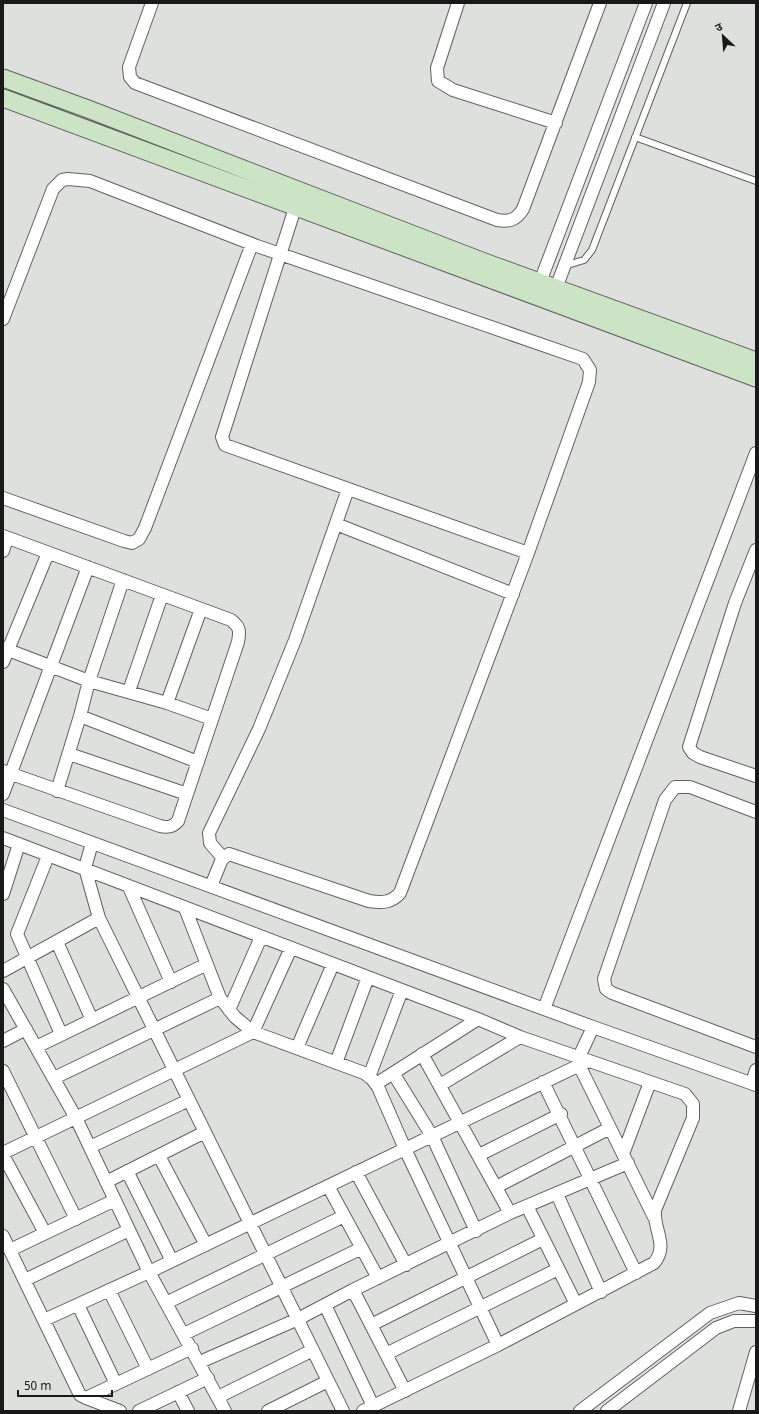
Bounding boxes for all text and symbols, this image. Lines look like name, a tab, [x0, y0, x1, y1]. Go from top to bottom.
north arrow	[703, 16, 743, 56]
text: उ	[713, 20, 726, 36]
scale bar	[18, 1372, 112, 1398]
text: 50 m	[24, 1379, 52, 1395]

